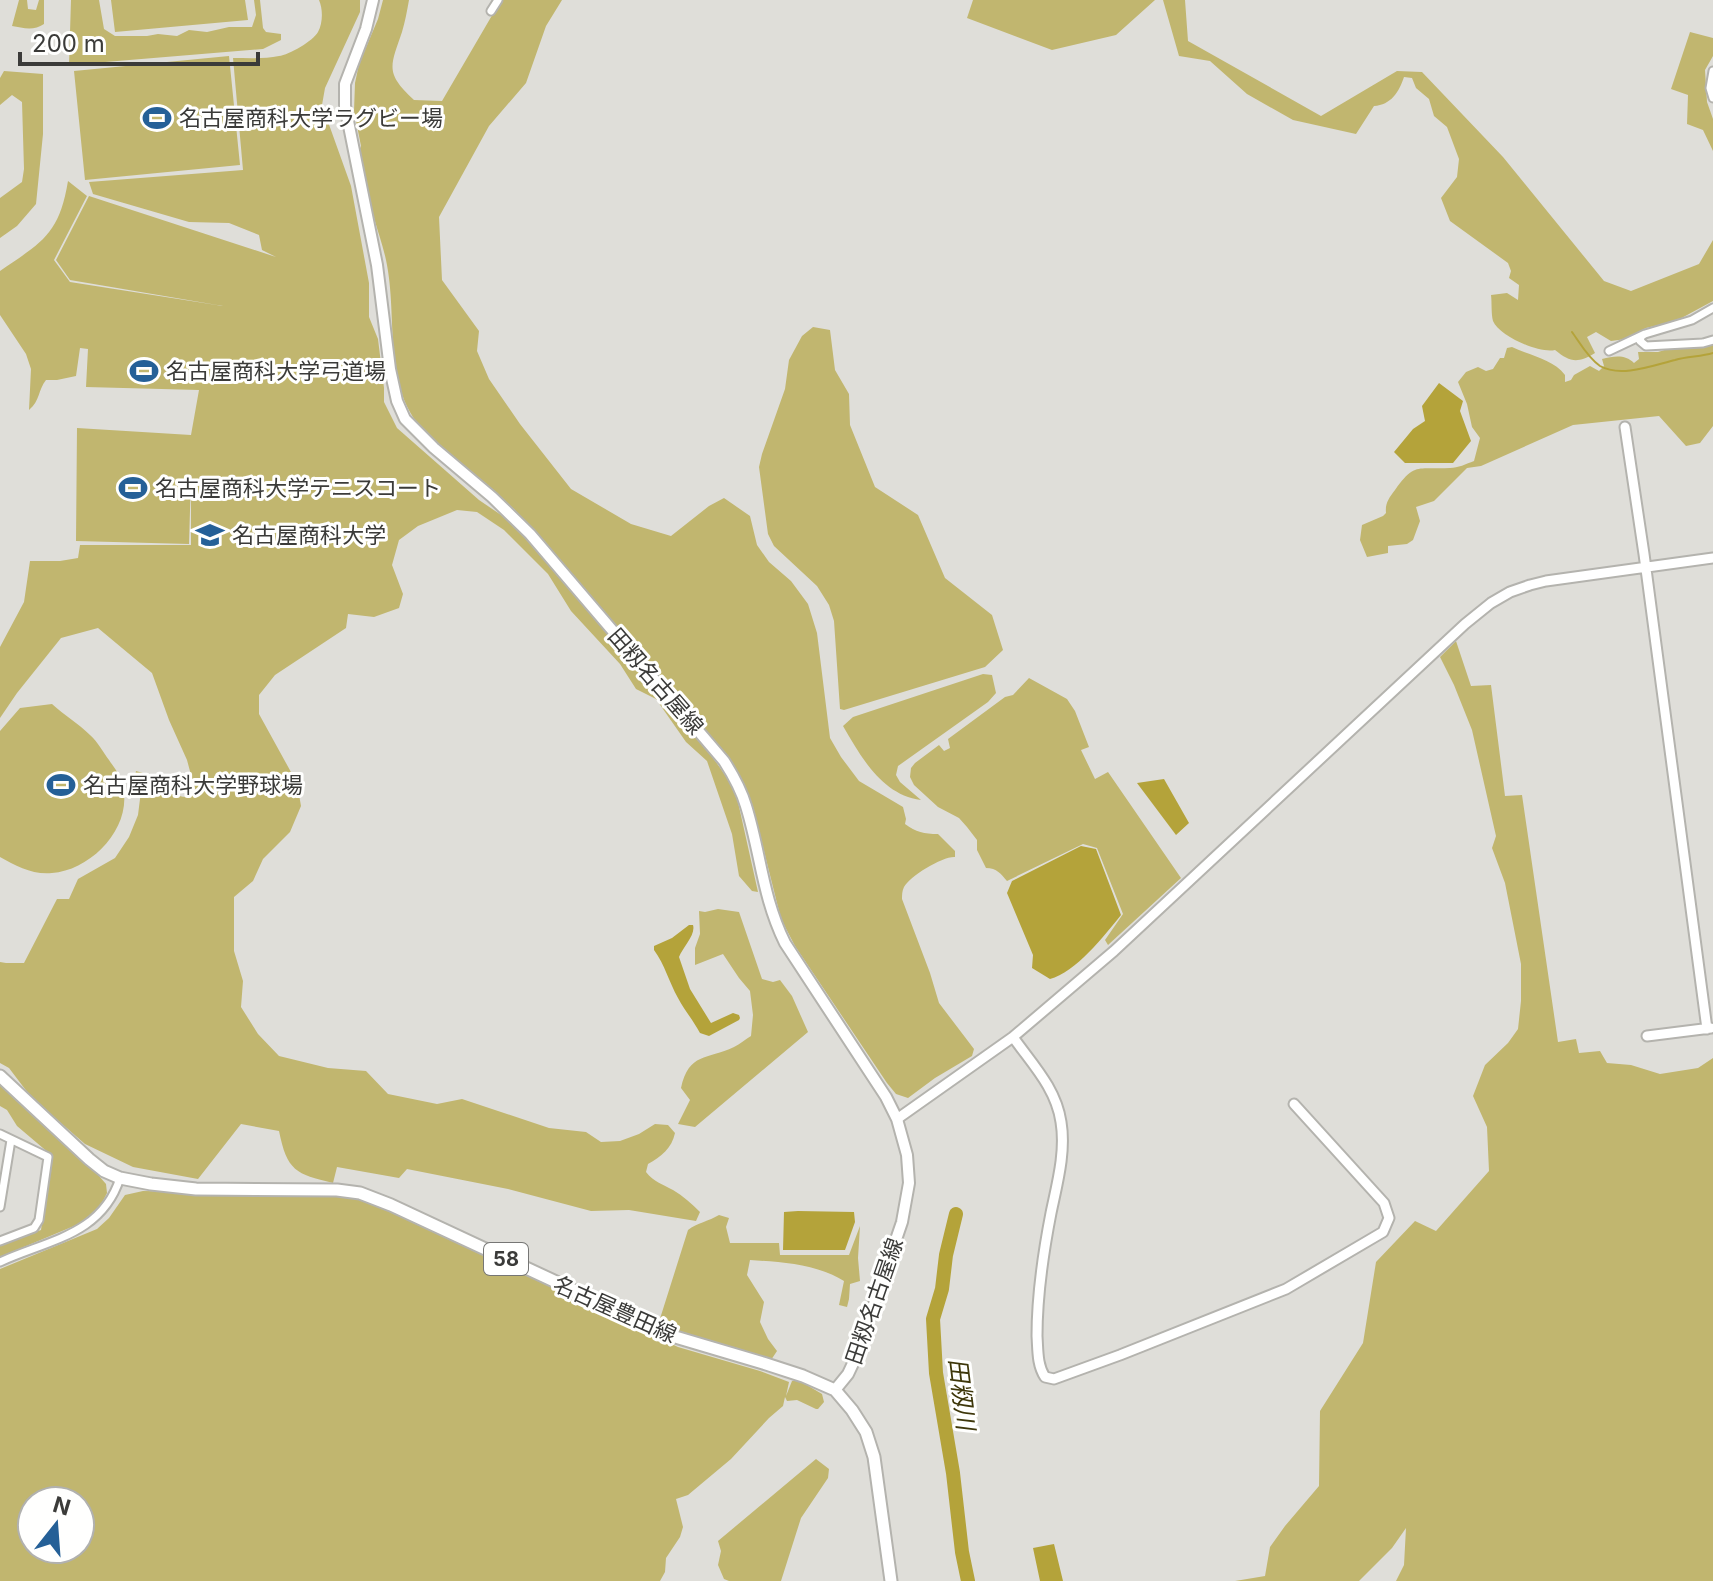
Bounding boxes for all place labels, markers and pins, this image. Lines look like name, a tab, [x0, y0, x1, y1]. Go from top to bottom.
sports icon: 名古屋商科大学ラグビー場	[142, 103, 172, 133]
place label: 名古屋商科大学ラグビー場	[179, 105, 443, 131]
sports icon: 名古屋商科大学弓道場	[129, 356, 159, 386]
place label: 名古屋商科大学弓道場	[166, 358, 386, 384]
sports icon: 名古屋商科大学テニスコート	[118, 473, 148, 503]
place label: 名古屋商科大学テニスコート	[155, 475, 441, 501]
school or university icon: 名古屋商科大学	[195, 520, 225, 550]
place label: 名古屋商科大学	[232, 522, 386, 548]
sports icon: 名古屋商科大学野球場	[46, 770, 76, 800]
place label: 名古屋商科大学野球場	[83, 772, 303, 798]

